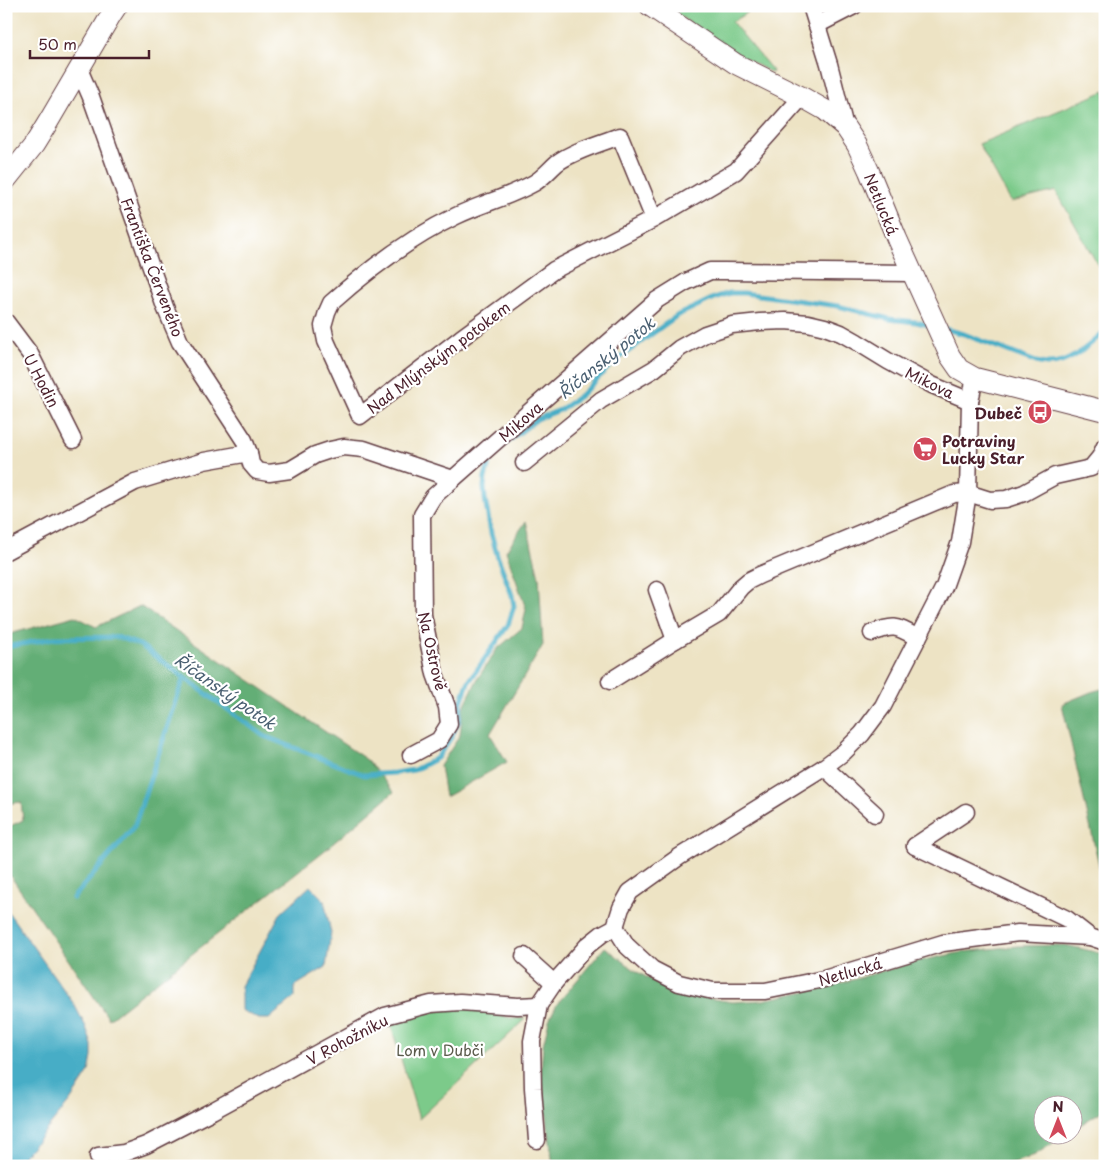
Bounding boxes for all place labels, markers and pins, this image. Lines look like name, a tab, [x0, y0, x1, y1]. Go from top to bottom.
bus stop icon: Dubeč	[1027, 399, 1053, 425]
place label: Dubeč	[974, 401, 1022, 424]
place label: Potraviny Lucky Star	[942, 429, 1025, 469]
supermarket icon: Potraviny Lucky Star	[912, 436, 938, 462]

